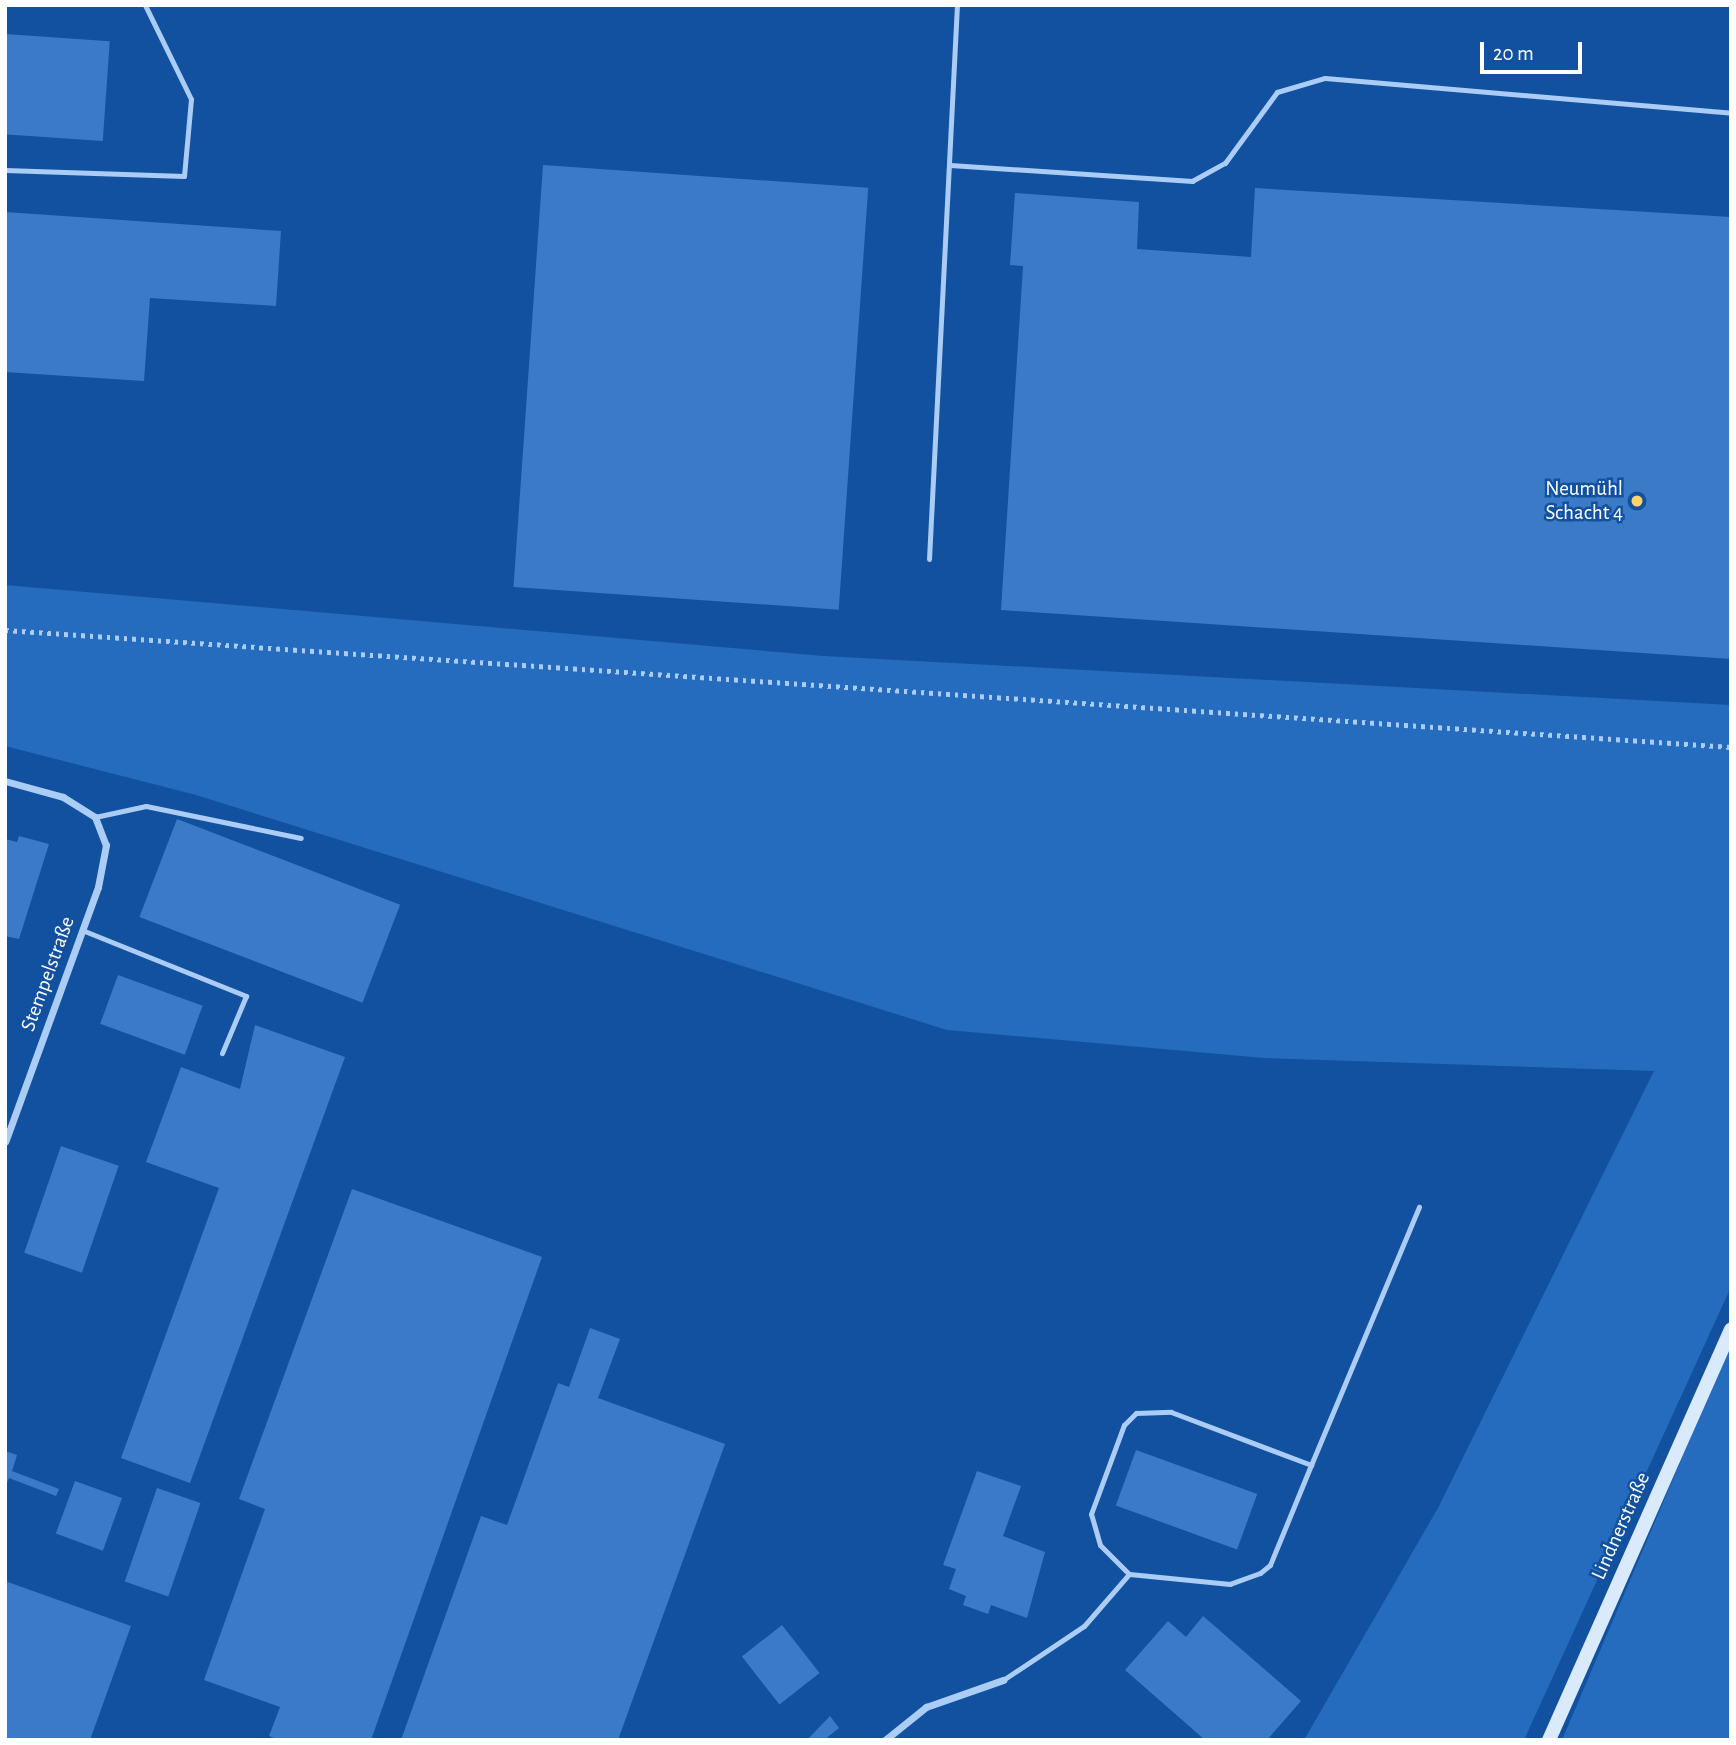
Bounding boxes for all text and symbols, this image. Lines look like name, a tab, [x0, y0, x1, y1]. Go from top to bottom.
scale bar	[1484, 28, 1586, 72]
text: 20 m	[1493, 43, 1534, 64]
place label: Neumühl Schacht 4	[1545, 476, 1623, 526]
marker: Neumühl Schacht 4	[1629, 493, 1645, 509]
street label: Stempelstraße	[16, 913, 80, 1035]
street label: Lindnerstraße	[1586, 1468, 1656, 1584]

